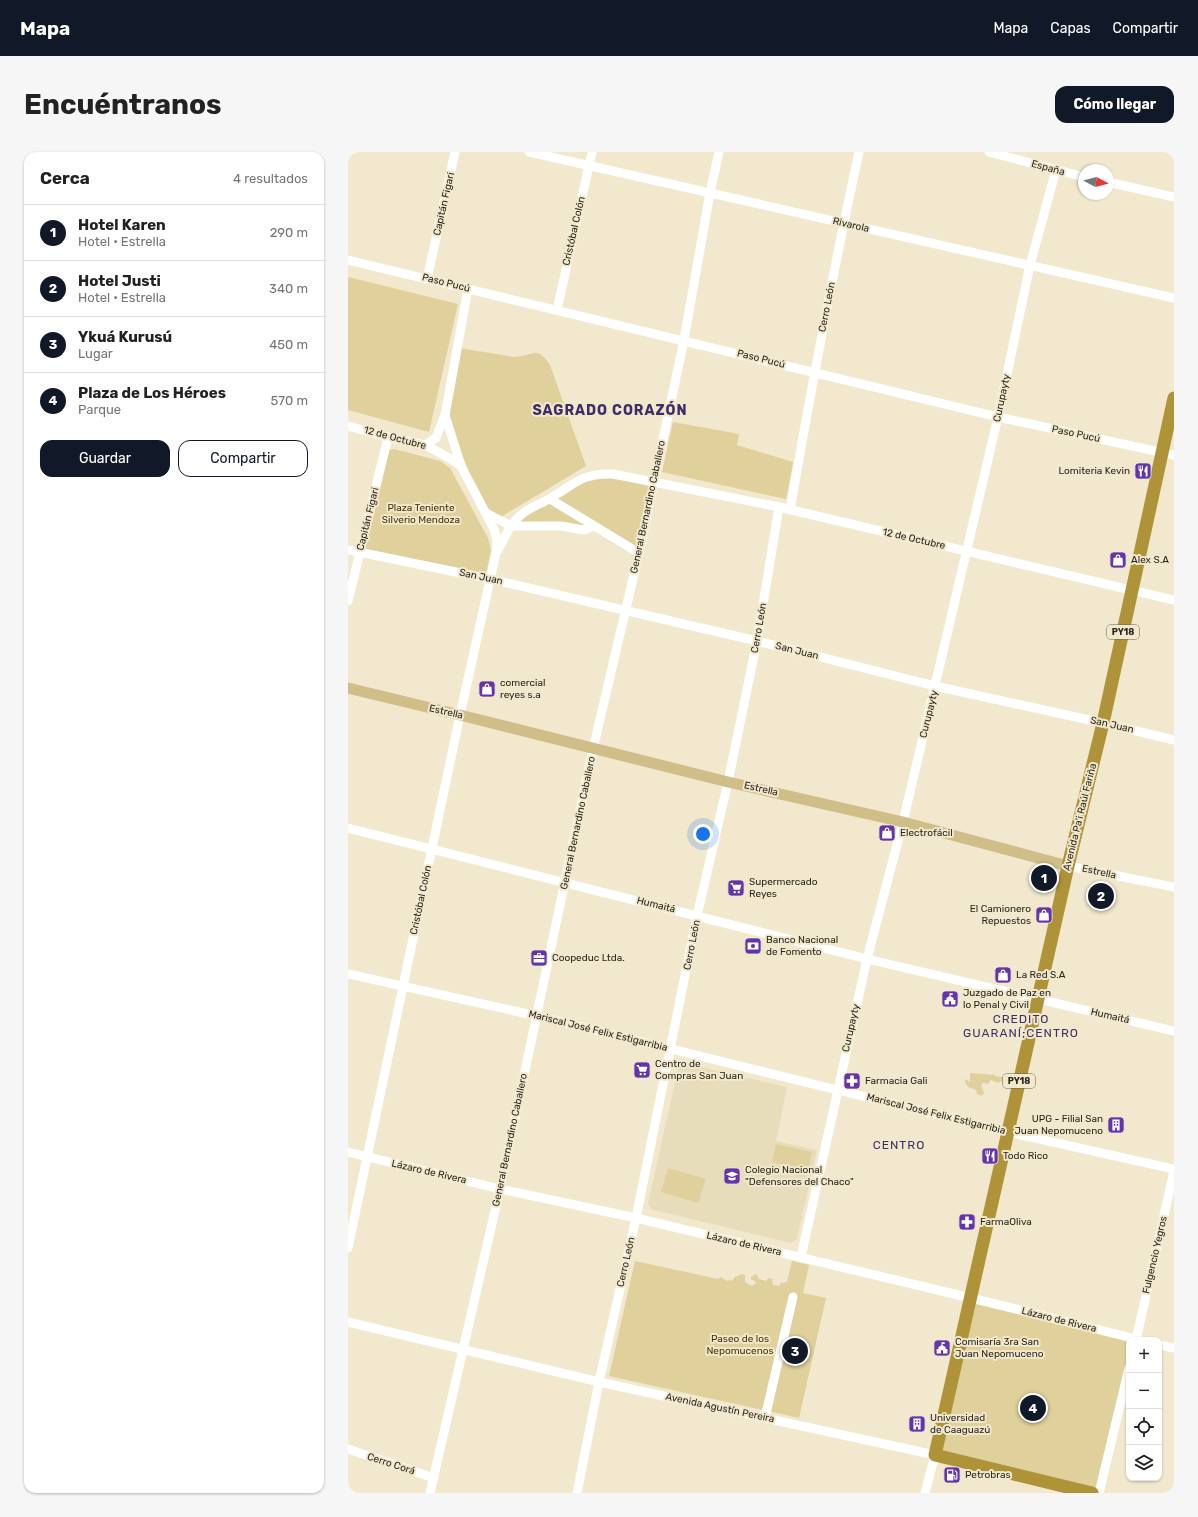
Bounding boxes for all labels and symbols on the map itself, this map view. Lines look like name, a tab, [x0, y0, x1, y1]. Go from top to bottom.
street label: España	[1030, 158, 1066, 178]
north arrow	[1078, 164, 1114, 200]
street label: Capitán Figari	[431, 171, 457, 237]
street label: Cristóbal Colón	[560, 195, 588, 267]
street label: Rivarola	[832, 215, 870, 235]
street label: Paso Pucú	[421, 271, 471, 295]
street label: Cerro León	[816, 281, 838, 333]
street label: Paso Pucú	[736, 347, 786, 371]
street label: Curupayty	[991, 372, 1013, 423]
district label: SAGRADO CORAZÓN	[532, 401, 688, 419]
street label: Paso Pucú	[1051, 423, 1101, 445]
street label: 12 de Octubre	[362, 424, 428, 452]
street label: General Bernardino Caballero	[628, 439, 668, 575]
restaurant icon: Lomiteria Kevin	[1133, 461, 1153, 481]
place label: Lomiteria Kevin	[1059, 465, 1130, 477]
street label: Capitán Figari	[354, 486, 382, 552]
park label: Plaza Teniente Silverio Mendoza	[382, 502, 460, 526]
street label: 12 de Octubre	[881, 526, 947, 552]
shop icon: Alex S.A	[1108, 550, 1128, 570]
place label: Alex S.A	[1131, 554, 1169, 566]
street label: San Juan	[458, 567, 504, 587]
street label: Cerro León	[749, 602, 769, 654]
road number: PY18	[1107, 625, 1139, 639]
street label: San Juan	[774, 640, 820, 662]
place label: comercial reyes s.a	[500, 677, 545, 701]
shop icon: comercial reyes s.a	[477, 679, 497, 699]
street label: Curupayty	[917, 688, 941, 739]
street label: Estrella	[428, 702, 464, 722]
street label: San Juan	[1089, 714, 1135, 736]
street label: General Bernardino Caballero	[558, 755, 598, 891]
street label: Avenida Pa'i Raúl Fariña	[1061, 762, 1099, 872]
street label: Estrella	[743, 779, 779, 799]
shop icon: Electrofácil	[877, 823, 897, 843]
your location	[693, 824, 713, 844]
place label: Electrofácil	[900, 827, 953, 839]
pin: 1	[1031, 863, 1057, 893]
street label: Estrella	[1081, 863, 1117, 881]
street label: Cristóbal Colón	[408, 864, 434, 936]
place label: Supermercado Reyes	[749, 876, 818, 900]
supermarket icon: Supermercado Reyes	[726, 878, 746, 898]
pin: 2	[1088, 881, 1114, 911]
street label: Humaitá	[635, 894, 677, 916]
place label: El Camionero Repuestos	[970, 903, 1031, 927]
shop icon: El Camionero Repuestos	[1034, 905, 1054, 925]
street label: Cerro León	[681, 919, 703, 971]
place label: Banco Nacional de Fomento	[766, 934, 838, 958]
bank icon: Banco Nacional de Fomento	[743, 936, 763, 956]
office icon: Coopeduc Ltda.	[529, 948, 549, 968]
place label: Coopeduc Ltda.	[552, 952, 625, 964]
shop icon: La Red S.A	[993, 965, 1013, 985]
place label: La Red S.A	[1016, 969, 1066, 981]
place label: Juzgado de Paz en lo Penal y Civil	[963, 987, 1051, 1011]
public building icon: Juzgado de Paz en lo Penal y Civil	[940, 989, 960, 1009]
street label: Curupayty	[840, 1002, 862, 1053]
street label: Humaitá	[1089, 1006, 1131, 1026]
street label: Mariscal José Felix Estigarribia	[527, 1008, 669, 1054]
district label: CREDITO GUARANÍ;CENTRO	[963, 1012, 1079, 1040]
place label: Centro de Compras San Juan	[655, 1058, 743, 1082]
supermarket icon: Centro de Compras San Juan	[632, 1060, 652, 1080]
pharmacy icon: Farmacia Gali	[842, 1071, 862, 1091]
street label: General Bernardino Caballero	[490, 1072, 530, 1208]
road number: PY18	[1003, 1074, 1035, 1088]
place label: Farmacia Gali	[865, 1075, 927, 1087]
street label: Mariscal José Felix Estigarribia	[865, 1091, 1007, 1137]
place label: UPG - Filial San Juan Nepomuceno	[1015, 1113, 1103, 1137]
building icon: UPG - Filial San Juan Nepomuceno	[1106, 1115, 1126, 1135]
district label: CENTRO	[873, 1138, 925, 1152]
restaurant icon: Todo Rico	[980, 1146, 1000, 1166]
place label: Todo Rico	[1003, 1150, 1048, 1162]
street label: Lázaro de Rivera	[390, 1158, 468, 1186]
place label: Colegio Nacional "Defensores del Chaco"	[745, 1164, 854, 1188]
school or university icon: Colegio Nacional "Defensores del Chaco"	[722, 1166, 742, 1186]
pharmacy icon: FarmaOliva	[957, 1212, 977, 1232]
street label: Fulgencio Yegros	[1140, 1215, 1170, 1295]
place label: FarmaOliva	[980, 1216, 1032, 1228]
street label: Lázaro de Rivera	[705, 1230, 783, 1258]
street label: Cerro León	[614, 1236, 638, 1288]
street label: Lázaro de Rivera	[1020, 1305, 1098, 1335]
park label: Paseo de los Nepomucenos	[706, 1333, 774, 1357]
pin: 3	[782, 1336, 808, 1366]
place label: Comisaría 3ra San Juan Nepomuceno	[955, 1336, 1044, 1360]
public building icon: Comisaría 3ra San Juan Nepomuceno	[932, 1338, 952, 1358]
street label: Avenida Agustín Pereira	[664, 1391, 776, 1425]
pin: 4	[1020, 1393, 1046, 1423]
place label: Universidad de Caaguazú	[930, 1412, 990, 1436]
building icon: Universidad de Caaguazú	[907, 1414, 927, 1434]
street label: Cerro Corá	[366, 1451, 416, 1477]
fuel station icon: Petrobras	[942, 1465, 962, 1485]
place label: Petrobras	[965, 1469, 1011, 1481]

